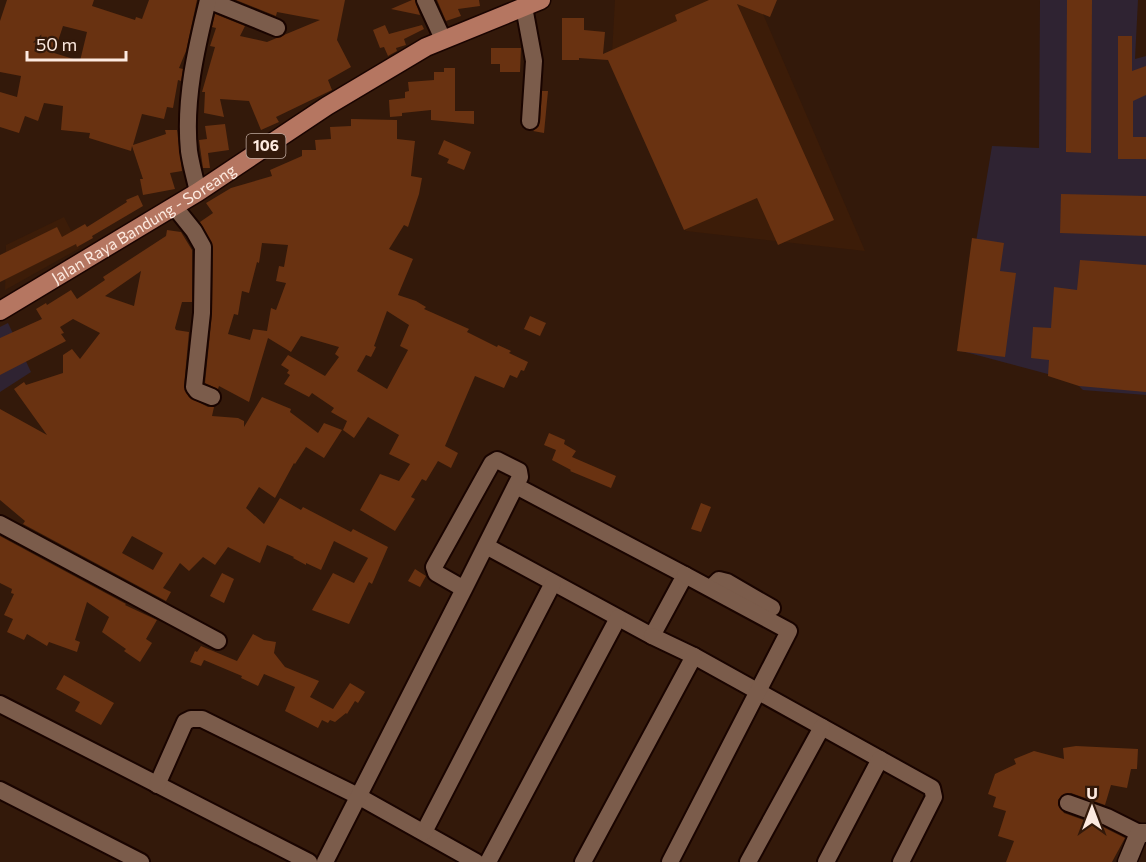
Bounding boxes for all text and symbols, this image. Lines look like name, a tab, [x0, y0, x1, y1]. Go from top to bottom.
scale bar	[27, 24, 126, 62]
text: 50 m	[36, 33, 77, 55]
road number: 106	[246, 134, 286, 158]
street label: Jalan Raya Bandung - Soreang	[48, 159, 239, 287]
north arrow	[1062, 778, 1122, 838]
text: U	[1086, 783, 1098, 802]

